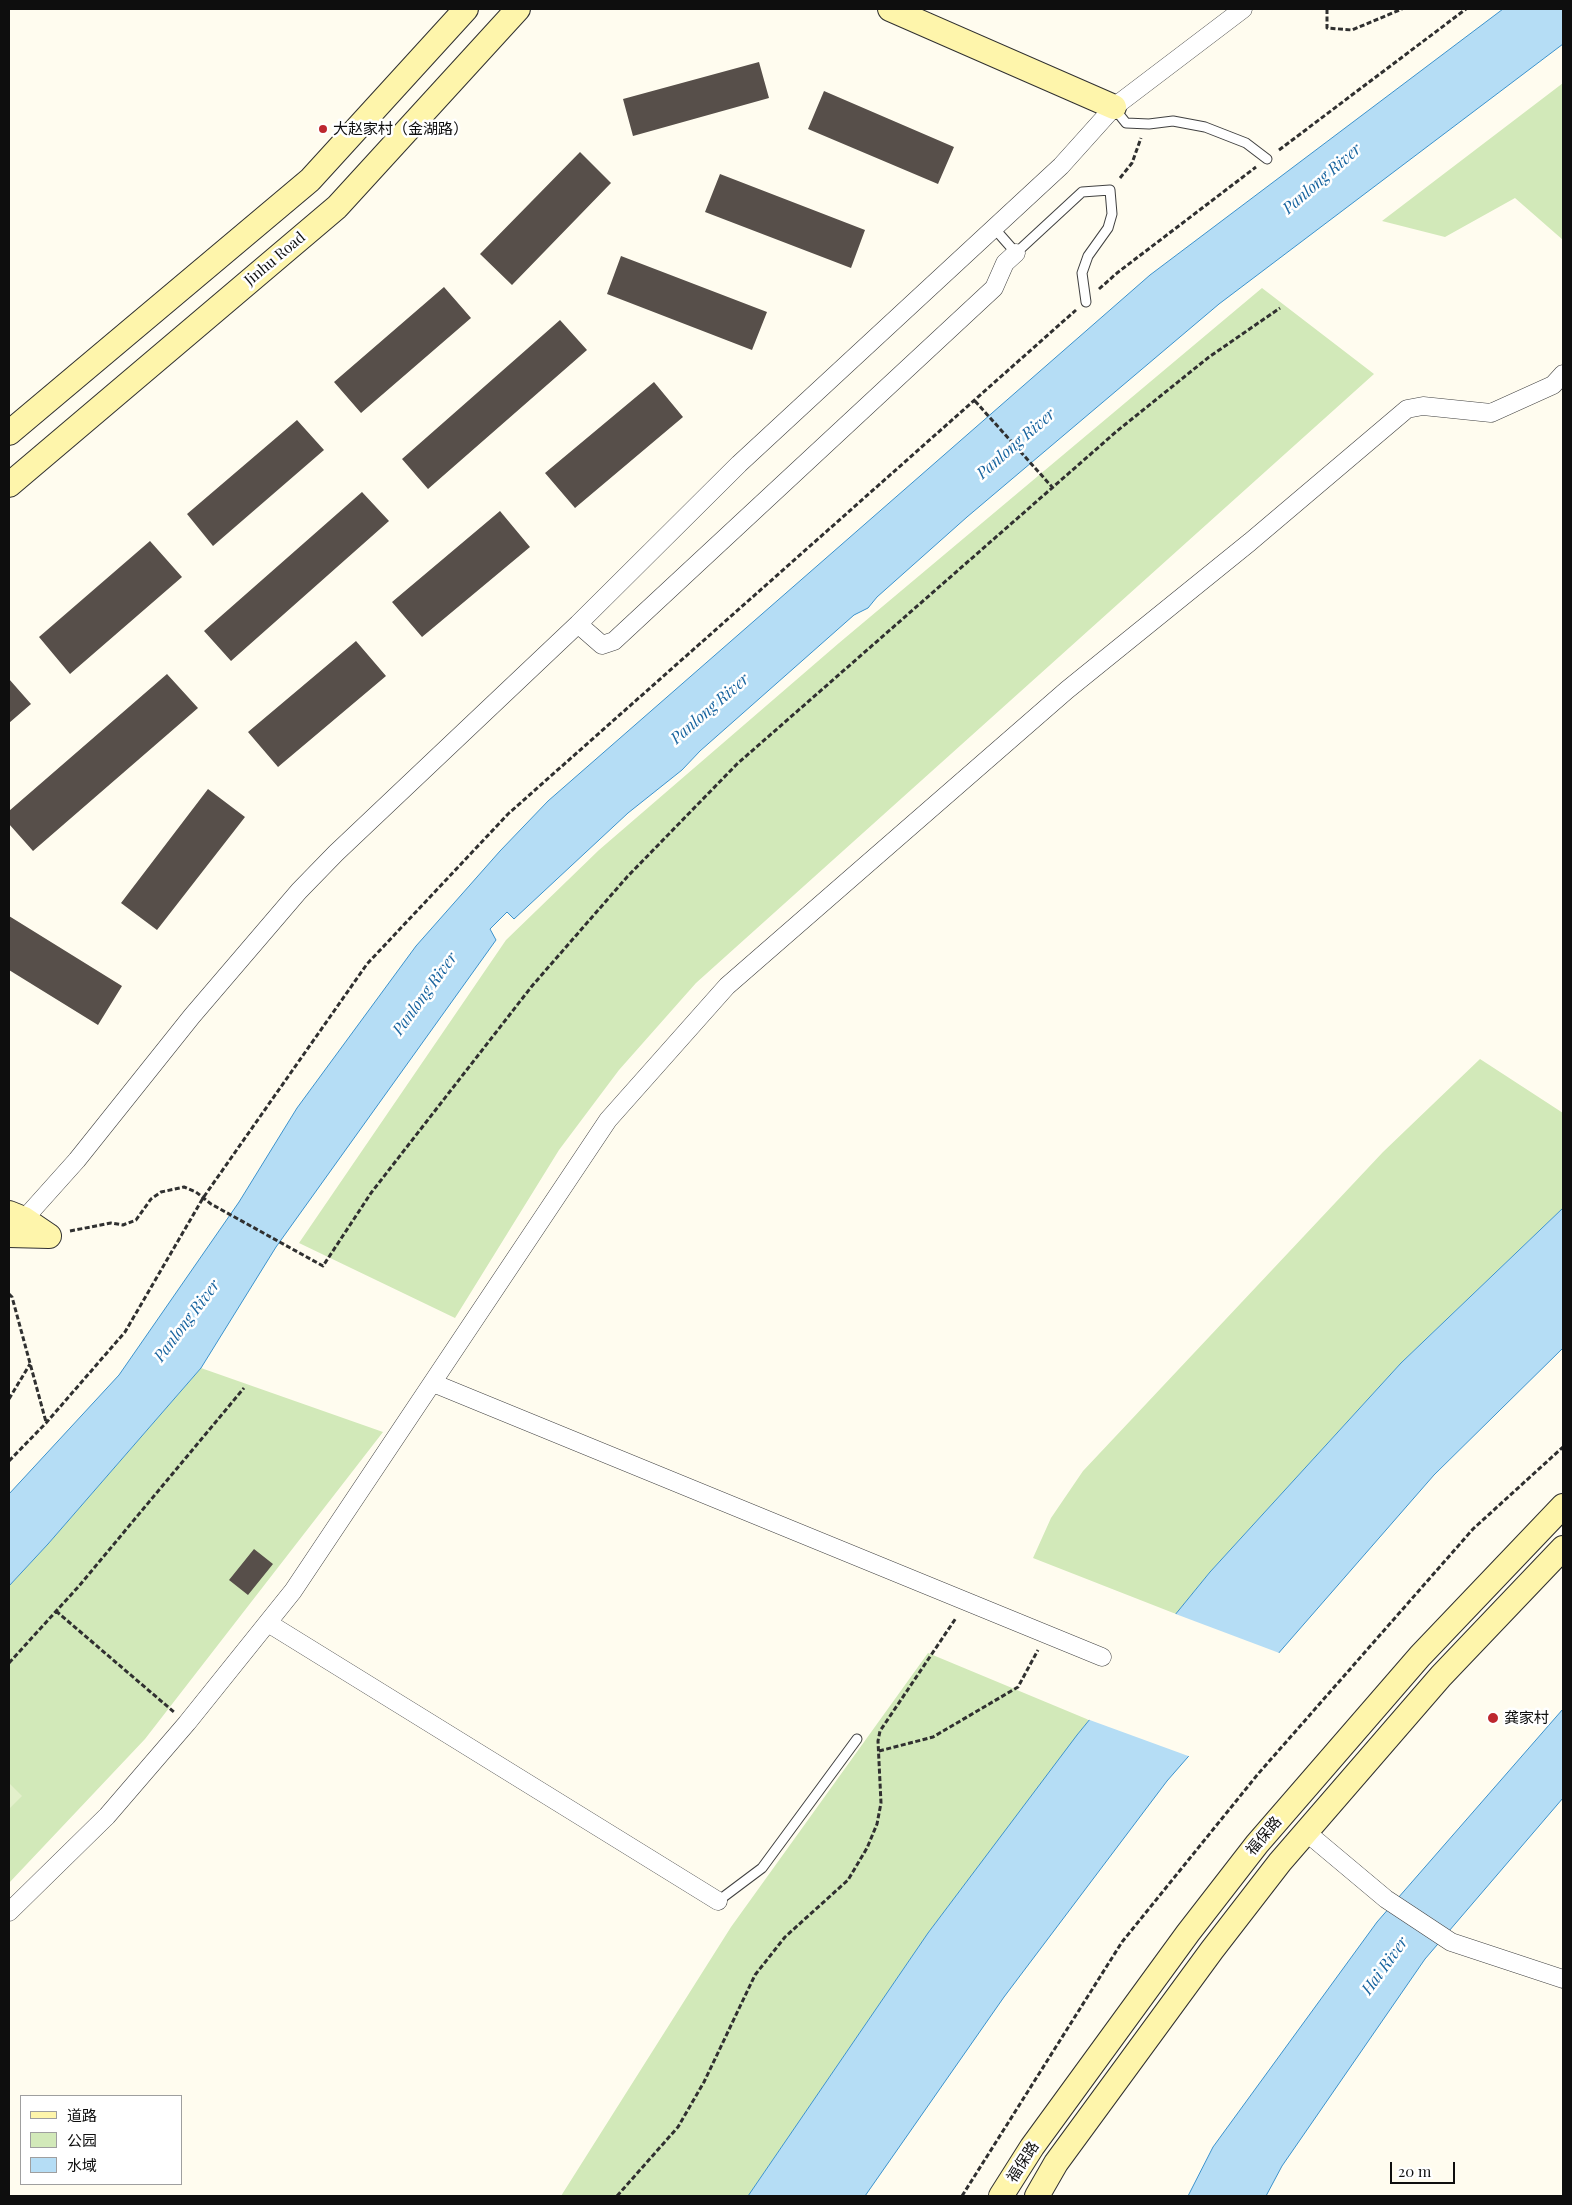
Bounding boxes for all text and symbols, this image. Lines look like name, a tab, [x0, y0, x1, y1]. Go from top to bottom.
place label: 大赵家村（金湖路）	[333, 120, 468, 138]
marker: 大赵家村（金湖路）	[317, 123, 329, 135]
water label: Panlong River	[1279, 140, 1365, 218]
street label: Jinhu Road	[241, 228, 309, 290]
water label: Panlong River	[973, 405, 1059, 483]
water label: Panlong River	[667, 670, 753, 748]
water label: Panlong River	[389, 949, 461, 1039]
water label: Panlong River	[150, 1276, 224, 1366]
place label: 龚家村	[1504, 1709, 1549, 1727]
marker: 龚家村	[1486, 1711, 1500, 1725]
street label: 福保路	[1243, 1813, 1285, 1859]
water label: Hai River	[1358, 1933, 1412, 1999]
legend	[20, 2095, 182, 2185]
text: 道路	[67, 2105, 97, 2125]
text: 公园	[67, 2130, 97, 2150]
street label: 福保路	[1003, 2138, 1043, 2186]
scale bar	[1392, 2152, 1457, 2184]
text: 水域	[67, 2155, 97, 2175]
text: 20 m	[1398, 2161, 1431, 2181]

